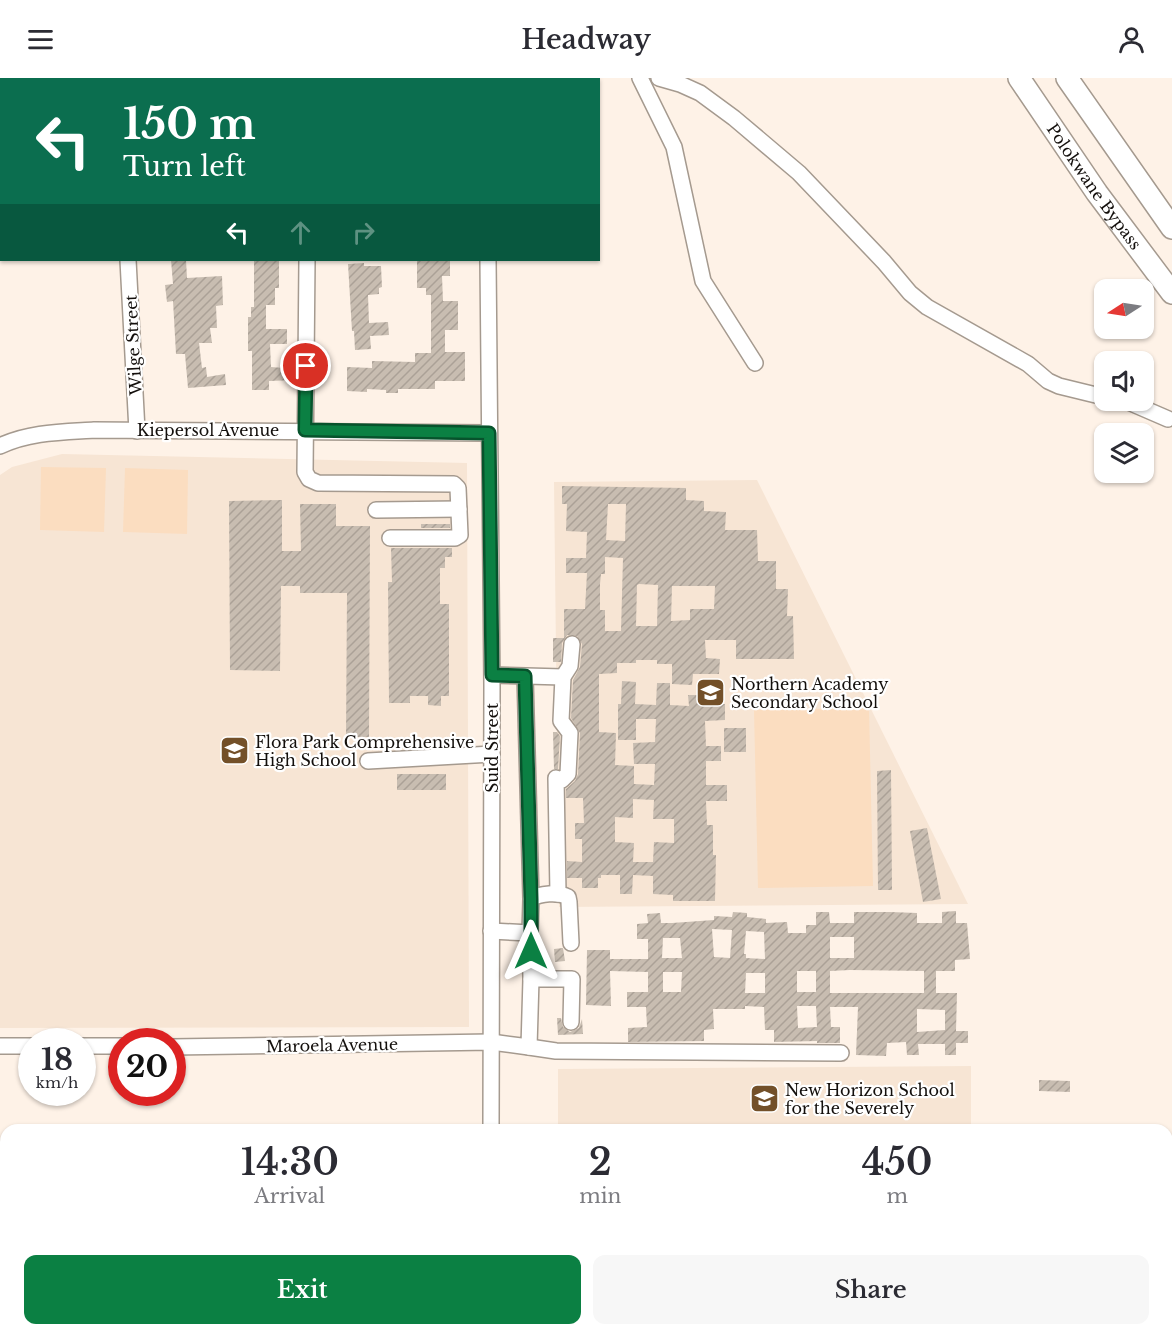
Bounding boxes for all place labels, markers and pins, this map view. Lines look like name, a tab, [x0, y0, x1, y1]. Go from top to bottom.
pin	[280, 340, 331, 391]
place label: Northern Academy Secondary School	[731, 674, 889, 712]
school or university icon: Northern Academy Secondary School	[694, 677, 726, 709]
place label: Flora Park Comprehensive High School	[255, 732, 474, 770]
school or university icon: Flora Park Comprehensive High School	[218, 735, 250, 767]
place label: New Horizon School for the Severely	[785, 1080, 955, 1118]
school or university icon: New Horizon School for the Severely	[748, 1083, 780, 1115]

